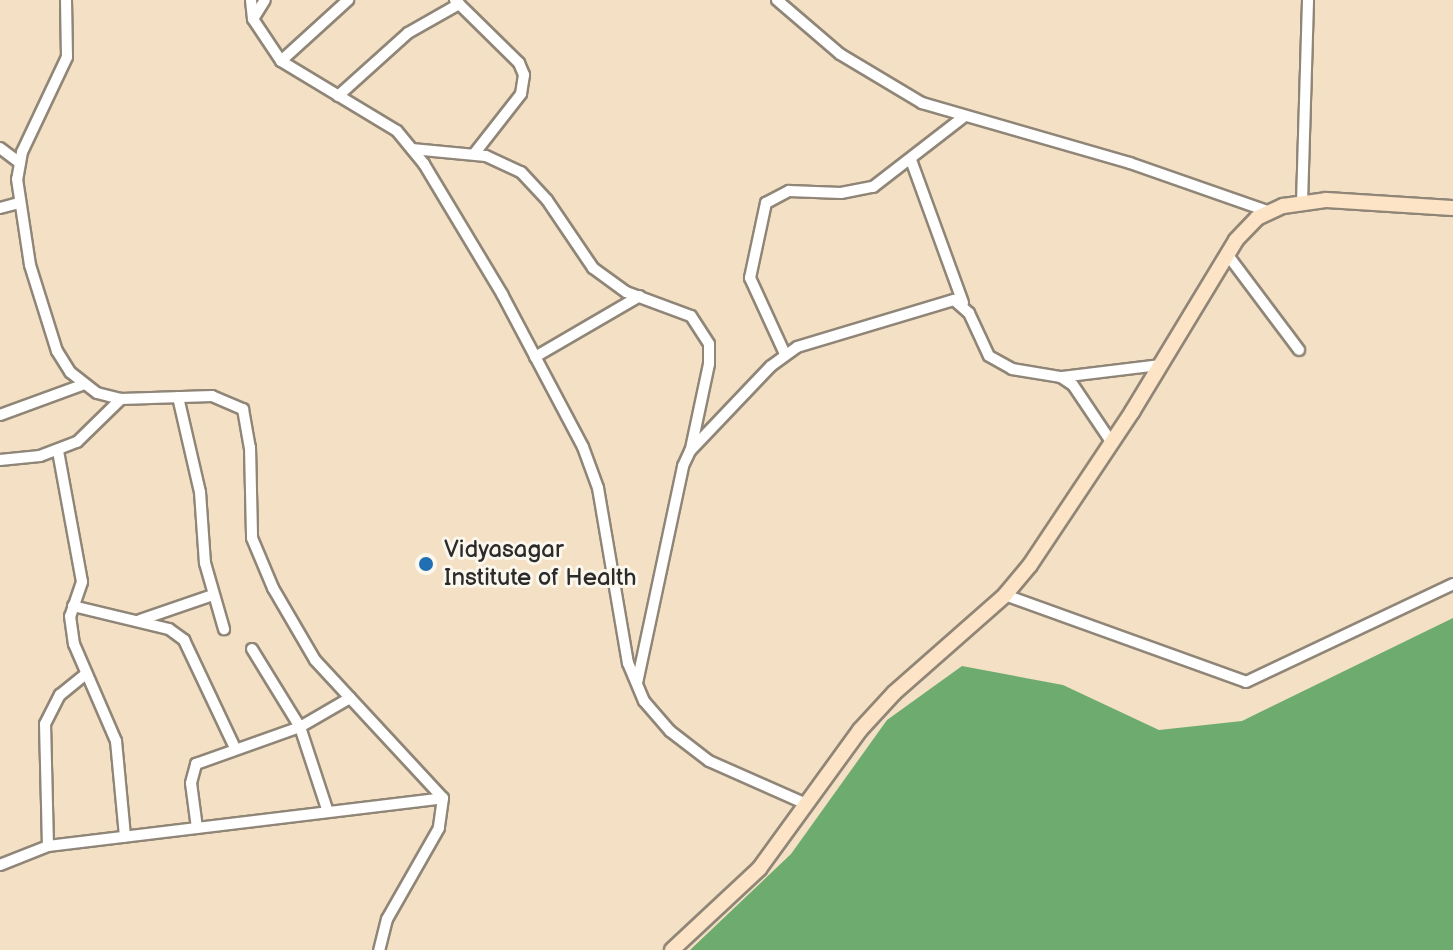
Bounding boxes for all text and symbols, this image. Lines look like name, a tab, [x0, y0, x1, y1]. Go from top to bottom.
place label: Vidyasagar Institute of Health	[444, 536, 637, 592]
marker: Vidyasagar Institute of Health	[415, 553, 437, 575]

